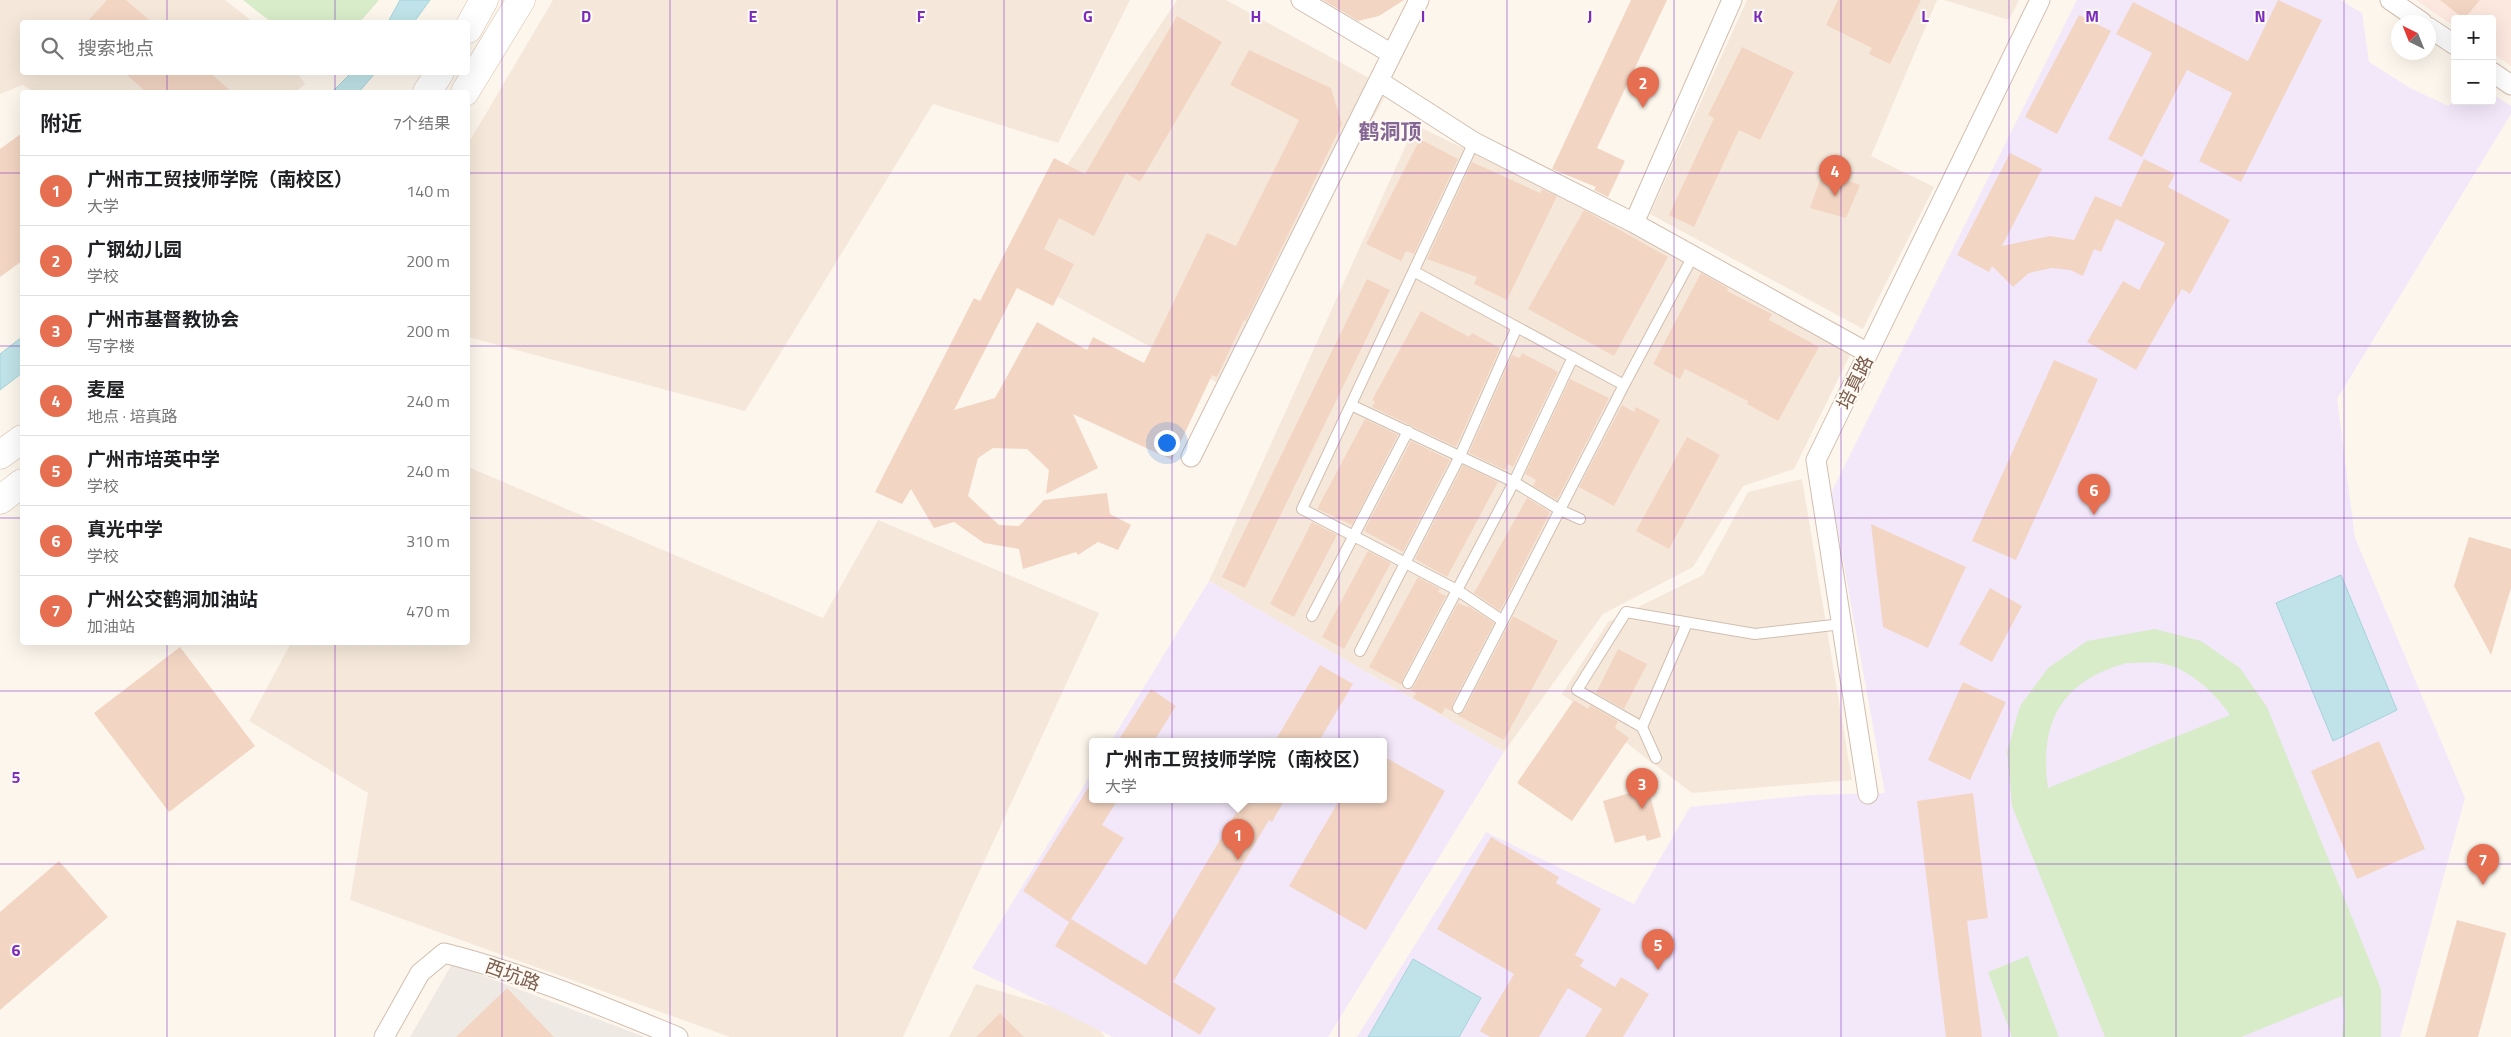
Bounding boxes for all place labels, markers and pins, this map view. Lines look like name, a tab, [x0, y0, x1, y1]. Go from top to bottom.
pin: 2	[1627, 67, 1659, 108]
pin: 4	[1819, 155, 1851, 196]
pin: 6	[2078, 474, 2110, 515]
pin: 3	[1626, 768, 1658, 809]
pin: 1	[1222, 819, 1254, 860]
pin: 7	[2467, 844, 2499, 885]
pin: 5	[1642, 929, 1674, 970]

